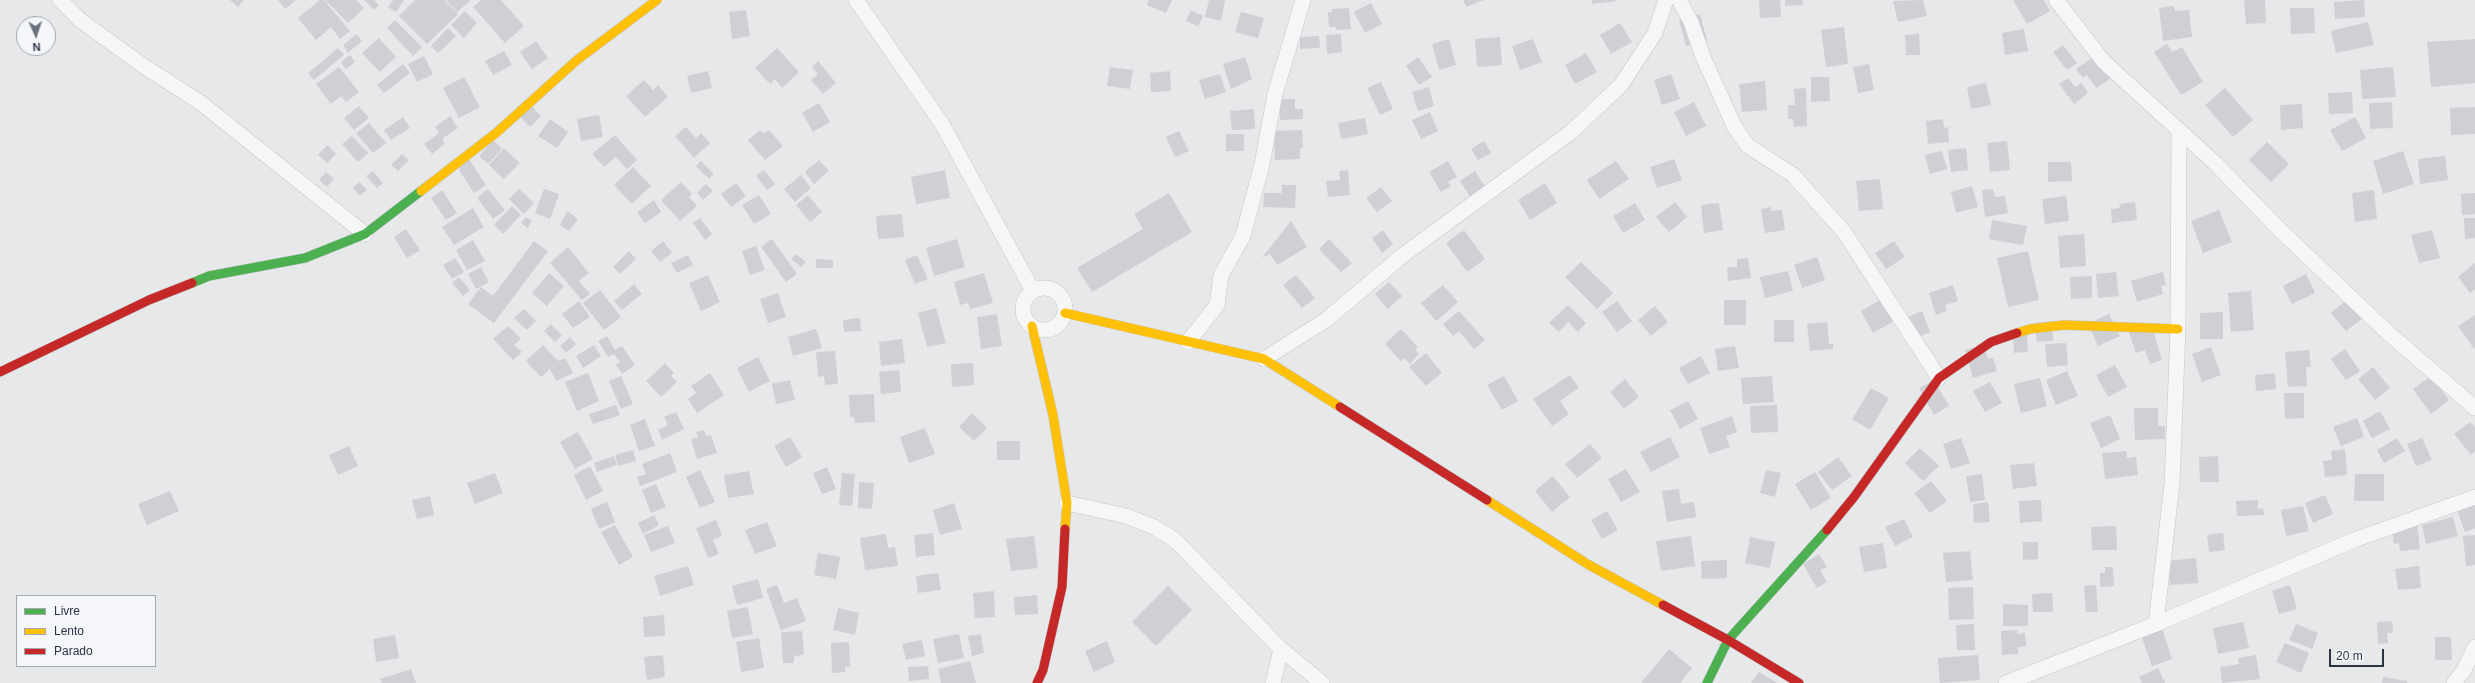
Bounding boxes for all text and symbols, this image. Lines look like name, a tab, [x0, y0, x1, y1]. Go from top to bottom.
north arrow	[16, 16, 56, 56]
text: N	[32, 41, 41, 53]
legend	[16, 595, 156, 667]
text: Livre	[54, 604, 80, 618]
text: Lento	[54, 624, 84, 638]
scale bar	[2331, 641, 2386, 667]
text: Parado	[54, 644, 93, 658]
text: 20 m	[2336, 649, 2363, 663]

